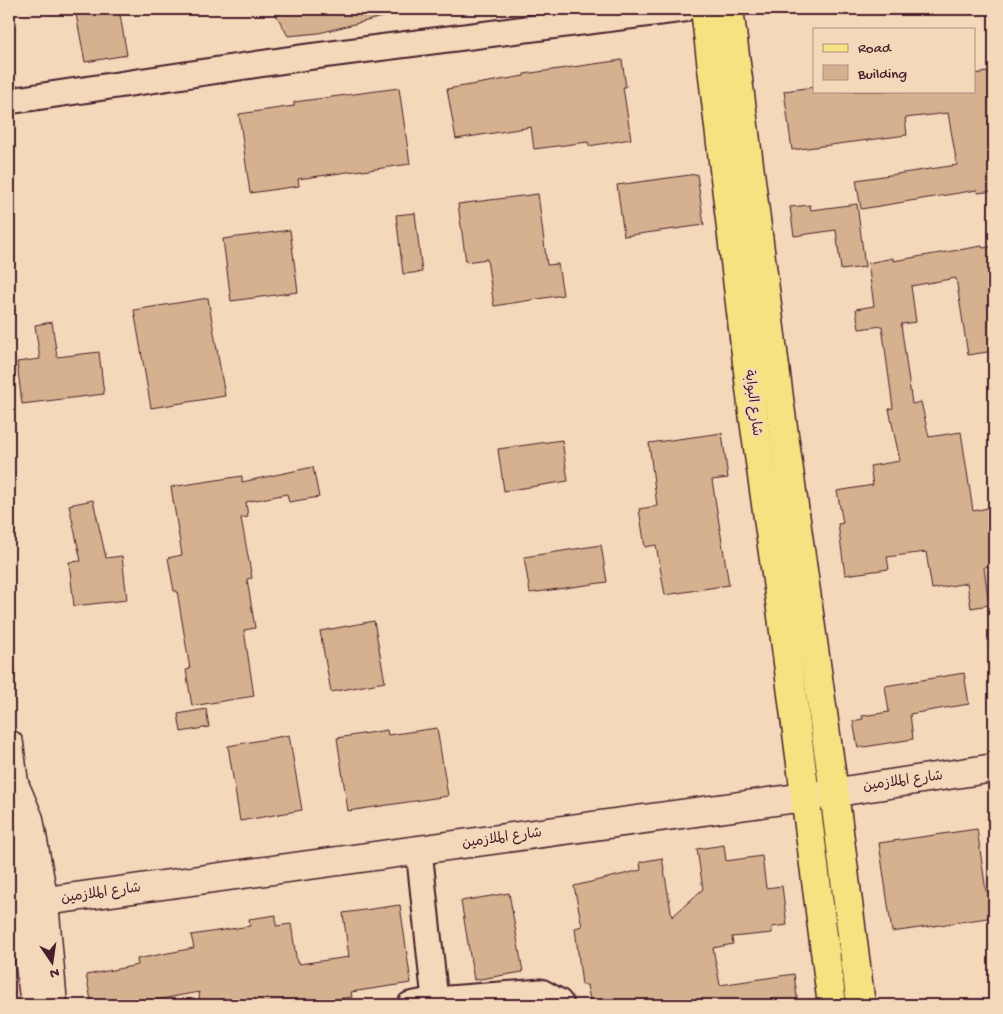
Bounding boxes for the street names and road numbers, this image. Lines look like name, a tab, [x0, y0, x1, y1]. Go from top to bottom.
street label: شارع البوابة	[739, 369, 765, 437]
street label: شارع الملازمين	[862, 768, 944, 796]
street label: شارع الملازمين	[461, 825, 543, 853]
street label: شارع الملازمين	[60, 880, 142, 908]

